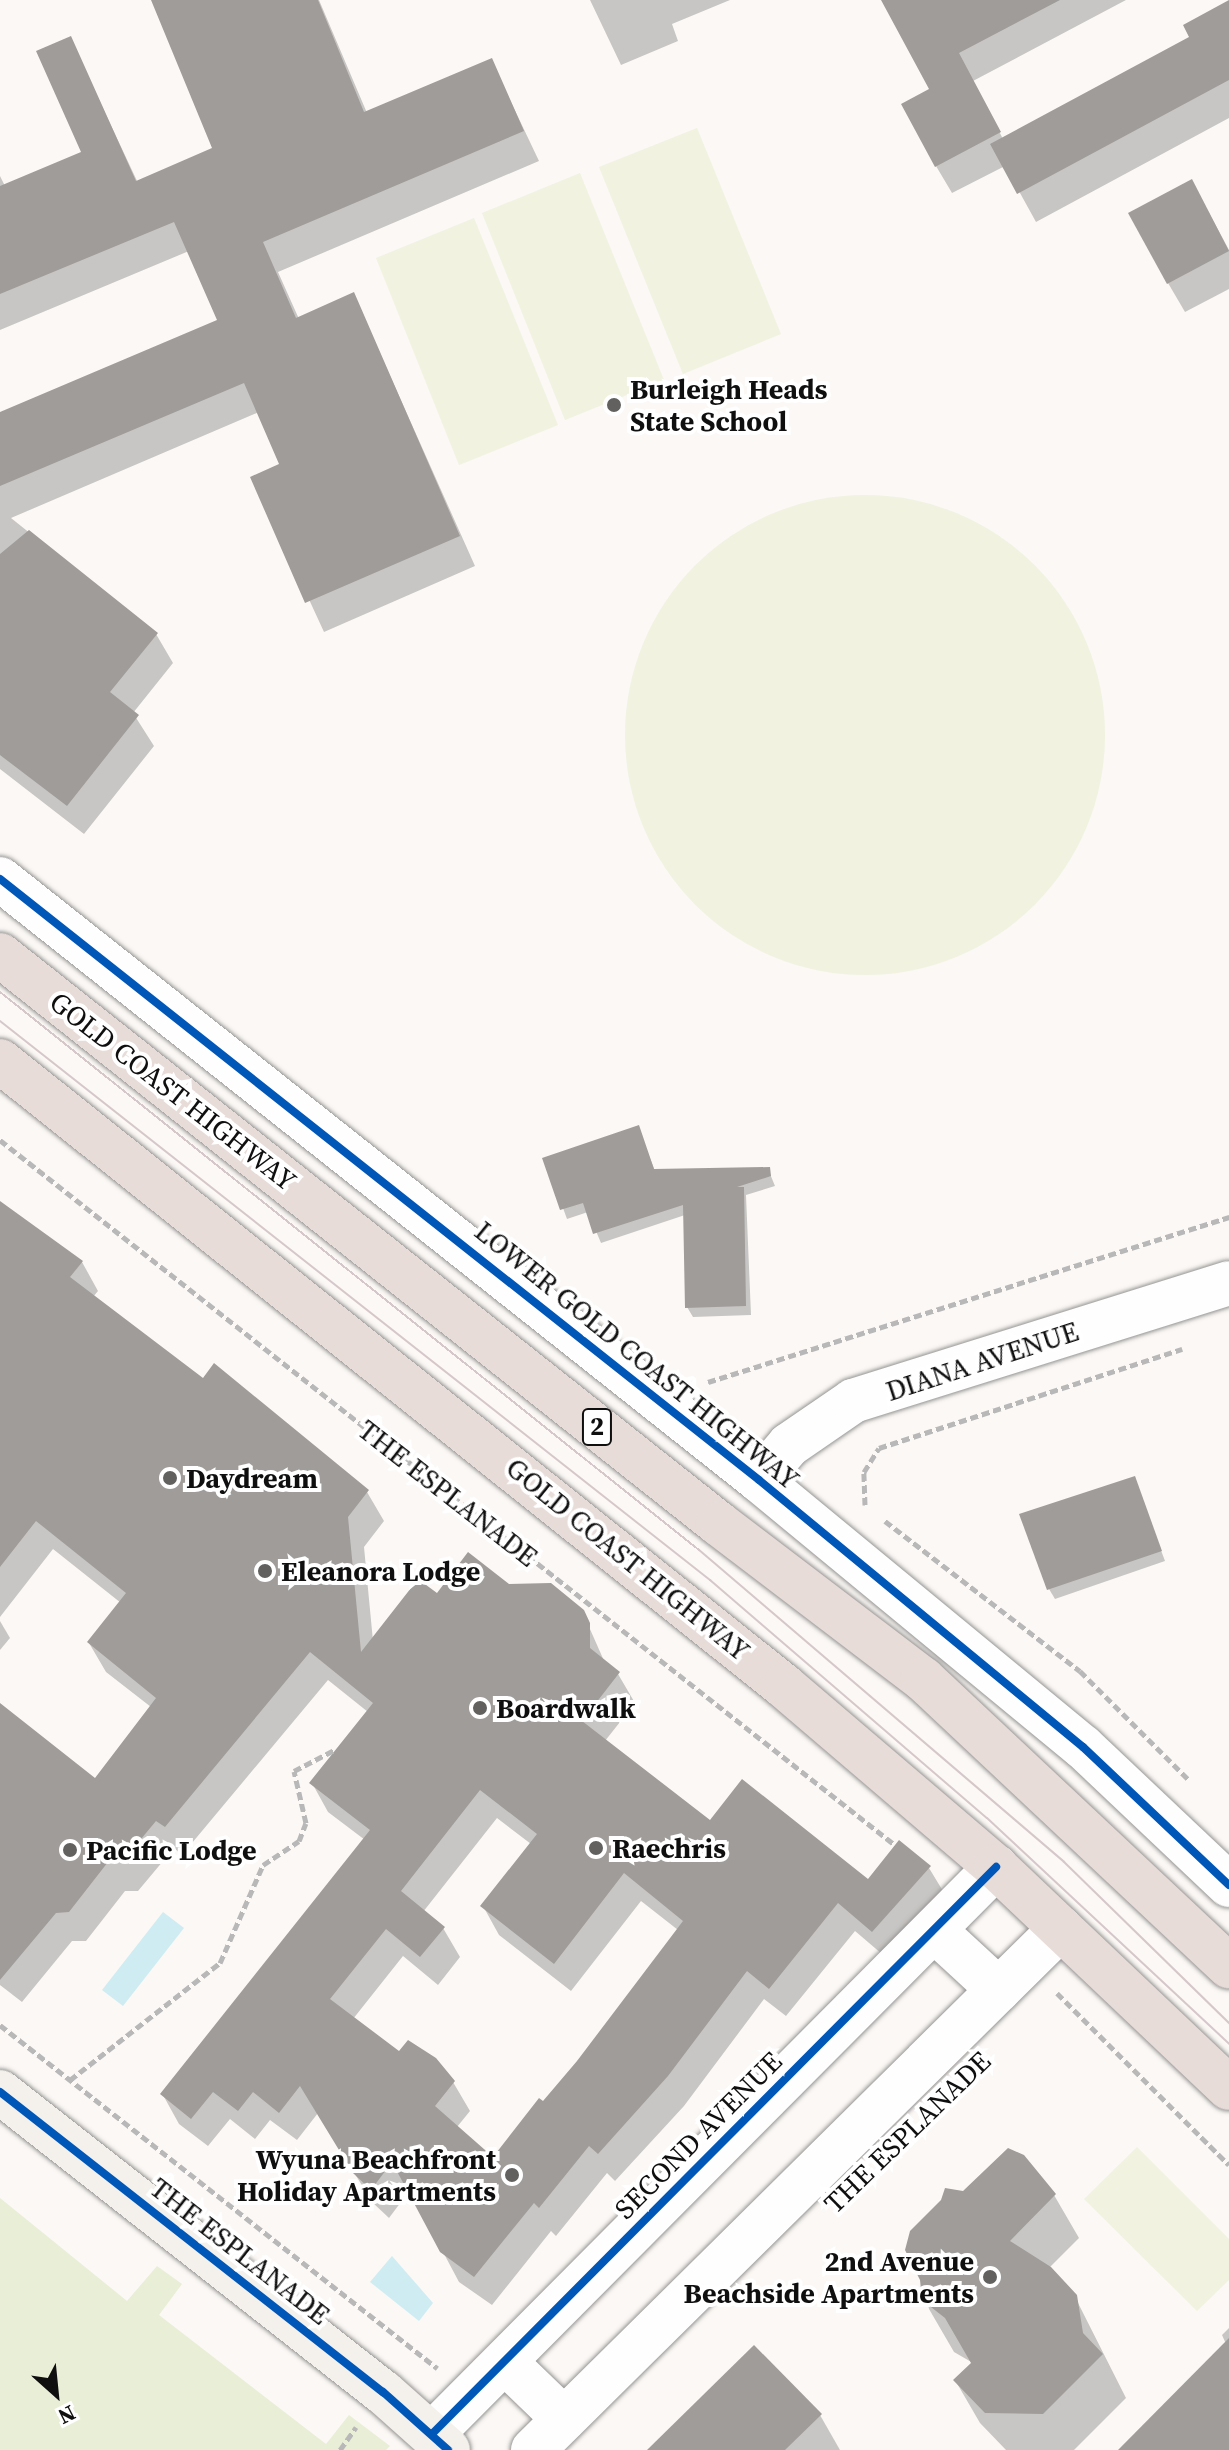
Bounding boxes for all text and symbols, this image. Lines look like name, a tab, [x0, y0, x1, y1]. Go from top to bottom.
place label: Burleigh Heads State School	[630, 372, 827, 438]
marker: Burleigh Heads State School	[605, 396, 623, 414]
street label: GOLD COAST HIGHWAY	[43, 984, 303, 1198]
street label: LOWER GOLD COAST HIGHWAY	[468, 1214, 806, 1496]
street label: DIANA AVENUE	[882, 1314, 1082, 1408]
road number: 2	[581, 1405, 613, 1449]
street label: THE ESPLANADE	[352, 1413, 544, 1573]
street label: GOLD COAST HIGHWAY	[499, 1450, 757, 1668]
place label: Daydream	[186, 1461, 318, 1495]
marker: Daydream	[161, 1469, 179, 1487]
place label: Eleanora Lodge	[281, 1554, 480, 1588]
marker: Eleanora Lodge	[256, 1562, 274, 1580]
place label: Boardwalk	[496, 1691, 636, 1725]
marker: Boardwalk	[471, 1699, 489, 1717]
place label: Raechris	[612, 1831, 726, 1865]
place label: Pacific Lodge	[86, 1833, 257, 1867]
marker: Raechris	[587, 1839, 605, 1857]
marker: Pacific Lodge	[61, 1841, 79, 1859]
street label: SECOND AVENUE	[607, 2044, 789, 2226]
street label: THE ESPLANADE	[817, 2044, 997, 2220]
place label: Wyuna Beachfront Holiday Apartments	[237, 2142, 496, 2208]
marker: Wyuna Beachfront Holiday Apartments	[503, 2166, 521, 2184]
street label: THE ESPLANADE	[144, 2171, 336, 2331]
place label: 2nd Avenue Beachside Apartments	[683, 2244, 974, 2310]
marker: 2nd Avenue Beachside Apartments	[981, 2268, 999, 2286]
north arrow	[16, 2354, 96, 2434]
text: N	[53, 2398, 81, 2432]

